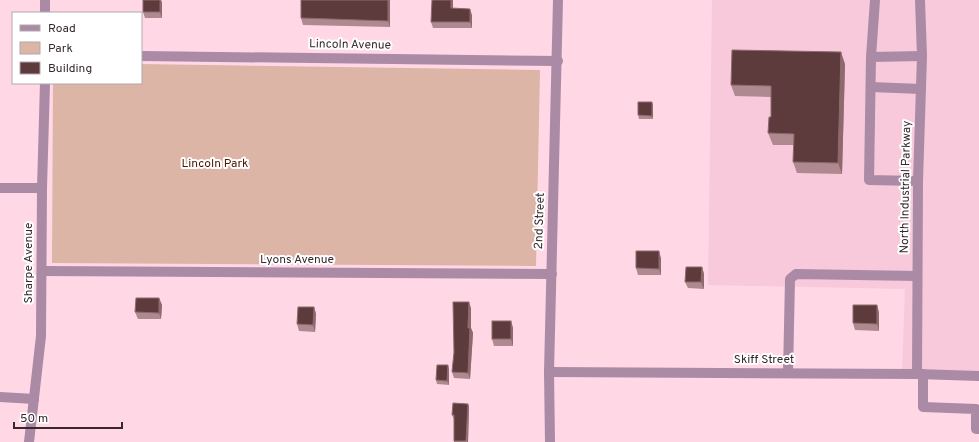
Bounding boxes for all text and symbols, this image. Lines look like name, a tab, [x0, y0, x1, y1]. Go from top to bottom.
legend	[12, 12, 142, 84]
text: Road	[48, 21, 76, 37]
street label: Lincoln Avenue	[309, 36, 391, 54]
text: Park	[48, 41, 73, 57]
text: Building	[48, 61, 92, 77]
street label: North Industrial Parkway	[897, 120, 915, 254]
park label: Lincoln Park	[182, 156, 248, 172]
street label: 2nd Street	[531, 192, 549, 250]
street label: Sharpe Avenue	[21, 223, 37, 303]
street label: Lyons Avenue	[260, 252, 334, 268]
street label: Skiff Street	[734, 352, 794, 368]
scale bar	[14, 404, 122, 430]
text: 50 m	[20, 411, 48, 427]

